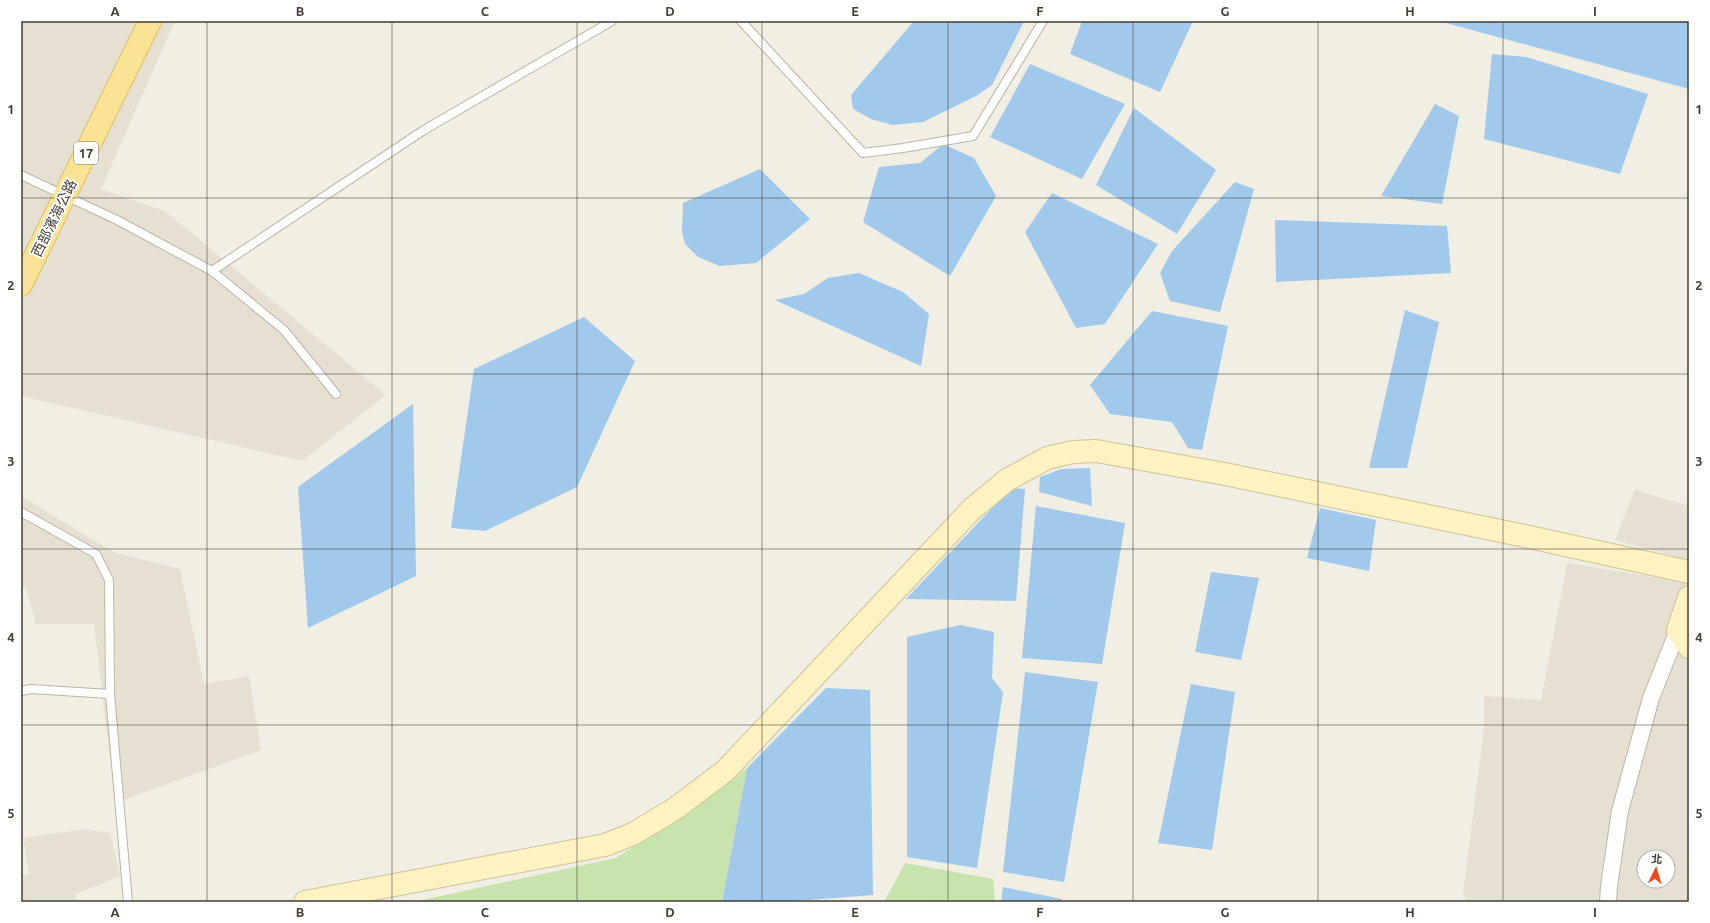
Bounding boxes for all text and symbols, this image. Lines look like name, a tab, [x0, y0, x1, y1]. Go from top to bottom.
text: A	[110, 4, 120, 18]
text: B	[296, 4, 305, 18]
text: C	[481, 4, 490, 18]
text: D	[665, 4, 675, 18]
text: E	[851, 4, 859, 18]
text: F	[1036, 4, 1044, 18]
text: G	[1221, 4, 1230, 18]
text: H	[1405, 4, 1415, 18]
text: I	[1593, 4, 1597, 18]
text: 1	[7, 102, 15, 116]
text: 1	[1695, 102, 1703, 116]
road number: 17	[74, 142, 98, 164]
street label: 西部濱海公路	[28, 177, 80, 259]
text: 2	[7, 278, 15, 292]
text: 2	[1695, 278, 1703, 292]
text: 3	[7, 454, 15, 468]
text: 3	[1695, 454, 1703, 468]
text: 4	[7, 630, 15, 644]
text: 4	[1695, 630, 1703, 644]
text: 5	[7, 806, 15, 820]
text: 5	[1695, 806, 1703, 820]
north arrow	[1636, 849, 1676, 889]
text: 北	[1651, 853, 1663, 865]
text: A	[110, 905, 120, 919]
text: B	[296, 905, 305, 919]
text: C	[481, 905, 490, 919]
text: D	[665, 905, 675, 919]
text: E	[851, 905, 859, 919]
text: F	[1036, 905, 1044, 919]
text: G	[1221, 905, 1230, 919]
text: H	[1405, 905, 1415, 919]
text: I	[1593, 905, 1597, 919]

